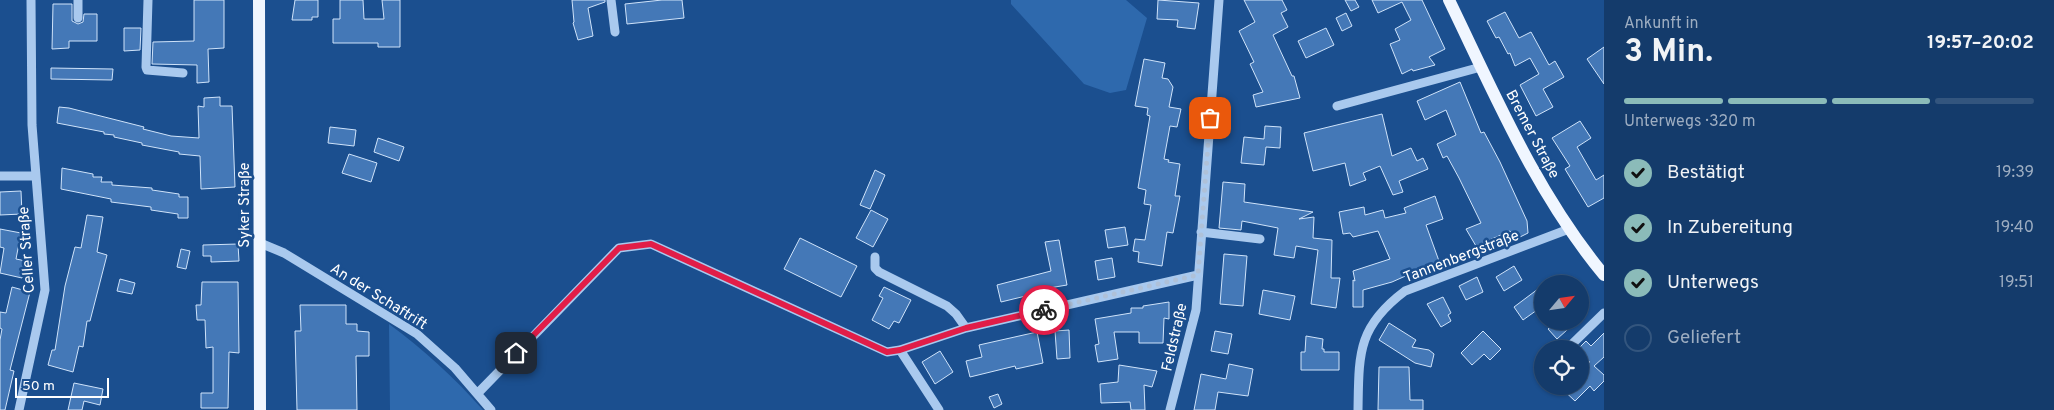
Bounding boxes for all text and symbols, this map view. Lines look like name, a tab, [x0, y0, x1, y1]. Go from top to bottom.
text: Ankunft in	[1624, 14, 1699, 34]
text: 19:57–20:02	[1927, 31, 2034, 55]
text: 3 Min.	[1624, 33, 1713, 73]
street label: Bremer Straße	[1500, 87, 1563, 182]
pin	[1189, 97, 1231, 139]
icon: bag	[1196, 104, 1224, 132]
text: Unterwegs · 320 m	[1624, 112, 1756, 132]
icon: check	[1624, 159, 1652, 187]
text: Bestätigt	[1667, 161, 1745, 185]
street label: Syker Straße	[236, 162, 255, 248]
text: 19:39	[1996, 163, 2034, 183]
street label: Celler Straße	[15, 206, 40, 294]
icon: check	[1624, 214, 1652, 242]
text: In Zubereitung	[1667, 216, 1793, 240]
text: 19:40	[1995, 218, 2034, 238]
street label: Tannenbergstraße	[1401, 227, 1522, 288]
street label: An der Schaftrift	[326, 260, 430, 335]
icon: check	[1624, 269, 1652, 297]
text: Unterwegs	[1667, 271, 1759, 295]
text: 19:51	[1999, 273, 2034, 293]
north arrow	[1534, 275, 1589, 330]
map controls	[1534, 275, 1589, 395]
courier	[1019, 285, 1069, 335]
icon: bike	[1030, 296, 1058, 324]
street label: Feldstraße	[1158, 301, 1193, 373]
text: Geliefert	[1667, 326, 1741, 350]
pin	[495, 332, 537, 374]
icon: home	[502, 339, 530, 367]
button: locate	[1534, 340, 1589, 395]
scale bar	[15, 375, 109, 398]
text: 50 m	[22, 378, 55, 395]

